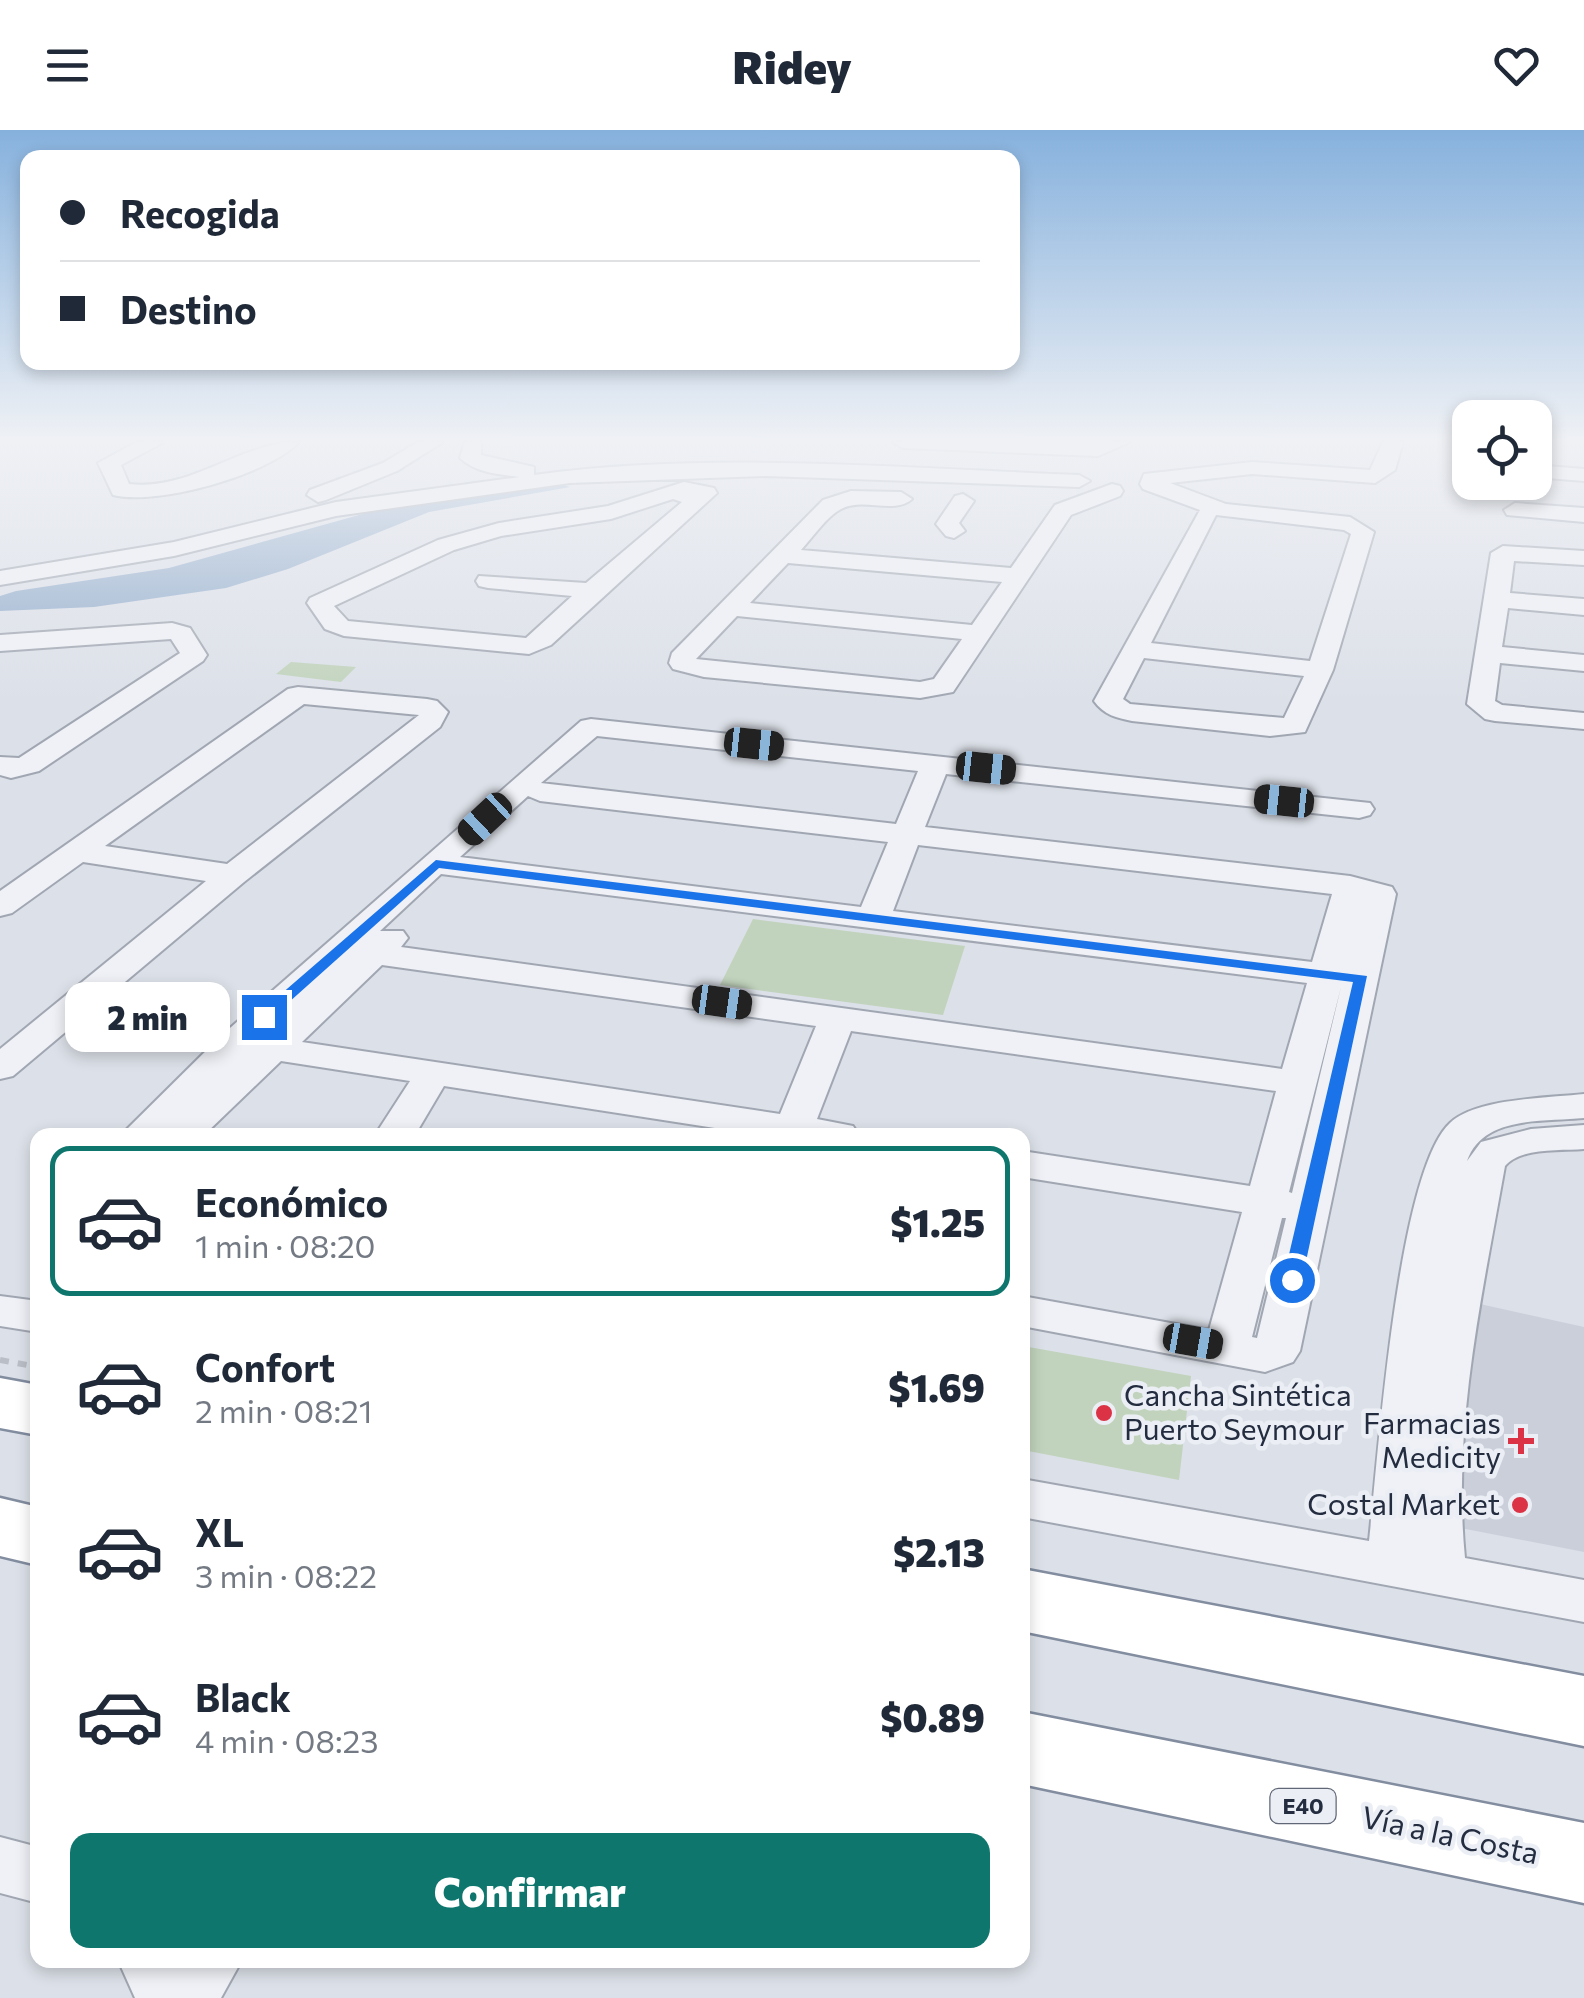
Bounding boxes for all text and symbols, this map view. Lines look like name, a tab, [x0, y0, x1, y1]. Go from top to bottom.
icon: menu	[40, 38, 95, 93]
text: Ridey	[732, 38, 852, 93]
icon: heart	[1489, 38, 1544, 93]
text: Recogida	[120, 189, 280, 236]
text: Destino	[120, 285, 257, 332]
map controls	[1452, 400, 1552, 500]
button: locate	[1452, 400, 1552, 500]
car	[723, 726, 785, 762]
car	[955, 750, 1017, 786]
car	[1253, 783, 1315, 819]
car	[453, 788, 517, 850]
callout: 2 min	[64, 982, 229, 1052]
car	[690, 983, 754, 1021]
route end	[242, 995, 287, 1040]
text: 2 min	[107, 997, 188, 1037]
icon: car	[75, 1176, 165, 1266]
text: Económico	[195, 1178, 388, 1225]
text: $1.25	[890, 1198, 985, 1245]
text: 1 min · 08:20	[195, 1225, 376, 1265]
route start	[1270, 1258, 1315, 1303]
car	[1161, 1321, 1225, 1361]
icon: car	[75, 1341, 165, 1431]
text: Confort	[195, 1343, 335, 1390]
text: $1.69	[888, 1363, 985, 1410]
place label: Cancha Sintética Puerto Seymour	[1124, 1375, 1352, 1446]
text: 2 min · 08:21	[195, 1390, 372, 1430]
marker: Cancha Sintética Puerto Seymour	[1093, 1402, 1115, 1424]
place label: Farmacias Medicity	[1363, 1403, 1501, 1474]
marker: Farmacias Medicity	[1510, 1430, 1532, 1452]
place label: Costal Market	[1307, 1484, 1500, 1521]
marker: Costal Market	[1509, 1494, 1531, 1516]
icon: car	[75, 1506, 165, 1596]
text: XL	[195, 1508, 244, 1555]
text: $2.13	[893, 1528, 985, 1575]
text: 3 min · 08:22	[195, 1555, 377, 1595]
icon: car	[75, 1671, 165, 1761]
text: Black	[195, 1673, 291, 1720]
text: $0.89	[880, 1693, 985, 1740]
text: 4 min · 08:23	[195, 1720, 378, 1760]
road number: E40	[1270, 1789, 1336, 1823]
street label: Vía a la Costa	[1359, 1797, 1542, 1870]
button: Confirmar	[70, 1833, 990, 1948]

